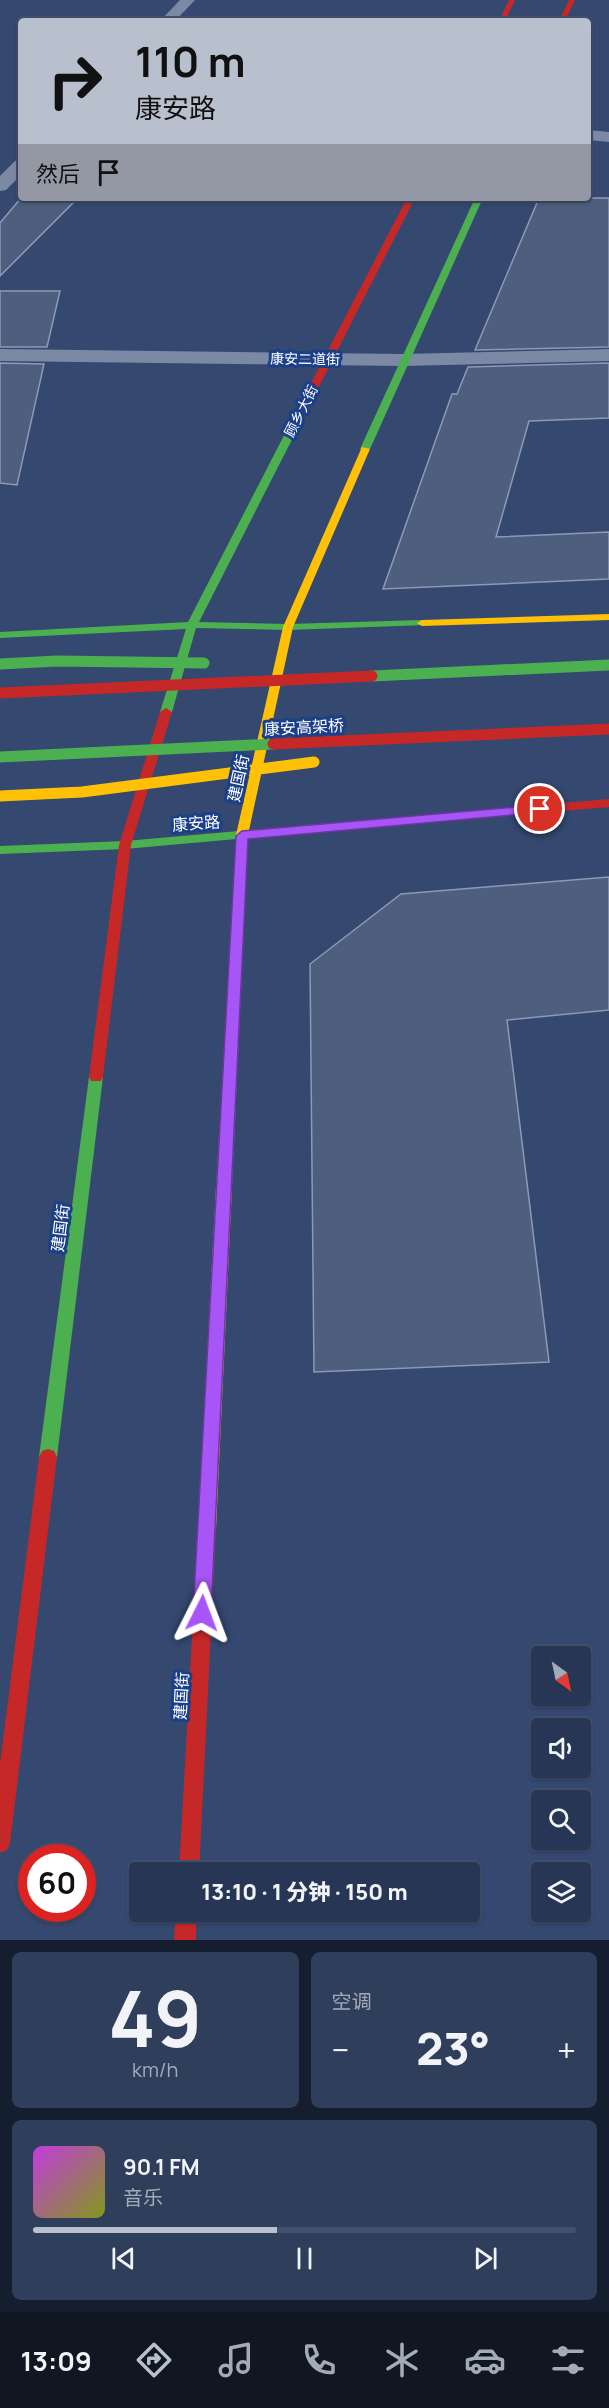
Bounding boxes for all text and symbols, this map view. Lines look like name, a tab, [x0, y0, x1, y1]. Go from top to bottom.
text: 110 m	[135, 32, 246, 90]
icon: right	[36, 42, 114, 120]
text: 康安路	[135, 89, 216, 126]
icon: arrive	[92, 156, 125, 189]
text: 然后	[36, 159, 80, 189]
street label: 康安二道街	[270, 348, 340, 369]
street label: 顾乡大街	[279, 382, 322, 440]
street label: 康安高架桥	[263, 714, 345, 740]
street label: 建国街	[222, 752, 254, 804]
pin	[514, 783, 565, 834]
icon: arrive	[523, 792, 556, 825]
street label: 康安路	[171, 810, 221, 836]
street label: 建国街	[46, 1203, 74, 1253]
position arrow	[170, 1581, 234, 1645]
north arrow	[531, 1646, 591, 1706]
map controls	[531, 1646, 591, 1922]
street label: 建国街	[169, 1671, 193, 1721]
button: sound	[531, 1718, 591, 1778]
button: search	[531, 1790, 591, 1850]
speed limit sign: 60	[18, 1844, 96, 1922]
button: layers	[531, 1862, 591, 1922]
text: 13:10 · 1 分钟 · 150 m	[201, 1877, 408, 1907]
text: 49	[108, 1964, 202, 2070]
text: 空调	[332, 1988, 372, 2015]
text: 23°	[416, 2017, 490, 2079]
text: −	[332, 2027, 349, 2072]
text: +	[557, 2027, 576, 2072]
text: km/h	[132, 2056, 179, 2083]
text: 90.1 FM	[123, 2152, 200, 2182]
text: 音乐	[123, 2184, 163, 2211]
icon: previous	[107, 2242, 140, 2275]
icon: pause	[288, 2242, 321, 2275]
icon: next	[469, 2242, 502, 2275]
icon: directions	[133, 2339, 175, 2381]
icon: music	[215, 2339, 257, 2381]
icon: phone	[298, 2339, 340, 2381]
icon: climate	[381, 2339, 423, 2381]
icon: car	[464, 2339, 506, 2381]
icon: filters	[547, 2339, 589, 2381]
text: 13:09	[20, 2342, 92, 2379]

